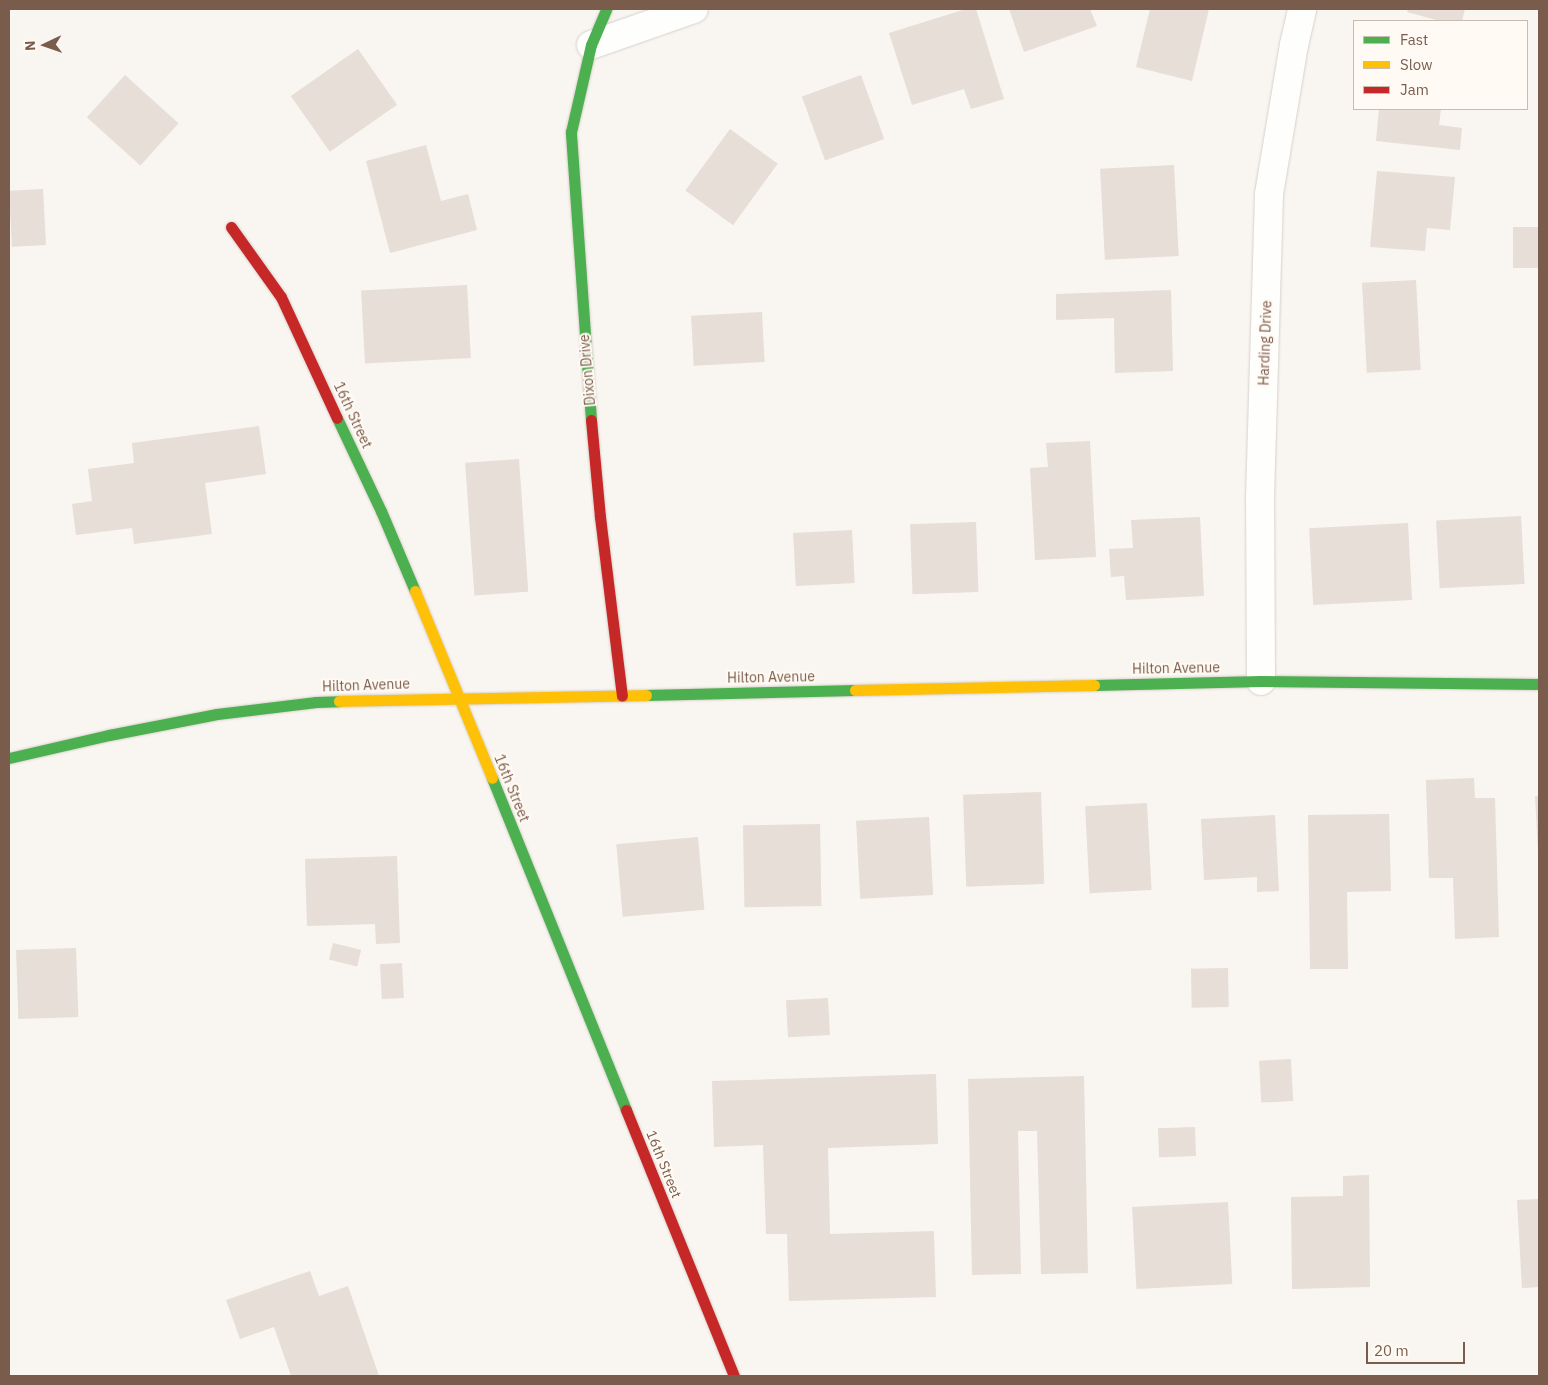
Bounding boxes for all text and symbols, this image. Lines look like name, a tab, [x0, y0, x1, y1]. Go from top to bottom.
north arrow	[20, 20, 70, 70]
legend	[1353, 20, 1528, 110]
text: Fast	[1400, 30, 1428, 49]
text: N	[21, 40, 39, 51]
text: Slow	[1400, 55, 1433, 74]
text: Jam	[1400, 80, 1429, 99]
street label: Harding Drive	[1255, 300, 1275, 386]
street label: Dixon Drive	[576, 334, 598, 406]
street label: 16th Street	[330, 379, 376, 451]
street label: Hilton Avenue	[1132, 659, 1220, 677]
street label: Hilton Avenue	[727, 668, 815, 686]
street label: Hilton Avenue	[322, 675, 410, 695]
street label: 16th Street	[491, 752, 533, 824]
street label: 16th Street	[643, 1128, 685, 1200]
scale bar	[1368, 1332, 1467, 1364]
text: 20 m	[1374, 1341, 1409, 1360]

